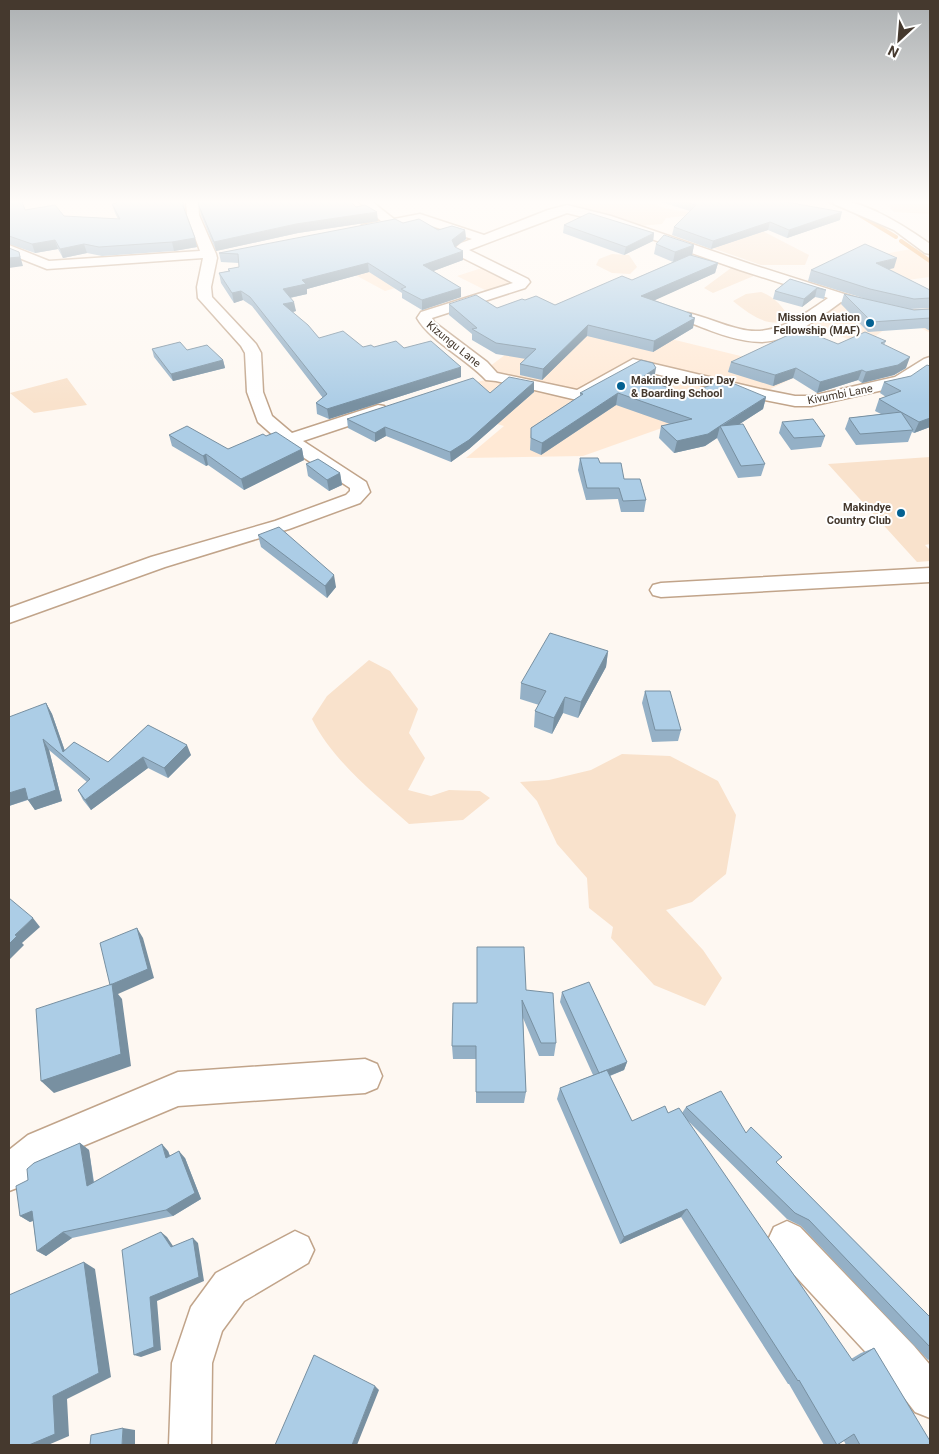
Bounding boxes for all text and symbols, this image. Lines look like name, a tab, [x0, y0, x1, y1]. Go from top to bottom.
north arrow	[874, 15, 924, 65]
text: N	[885, 42, 901, 61]
place label: Mission Aviation Fellowship (MAF)	[774, 311, 860, 337]
marker: Mission Aviation Fellowship (MAF)	[864, 317, 876, 329]
street label: Kizungu Lane	[424, 319, 484, 370]
place label: Makindye Junior Day & Boarding School	[631, 374, 735, 400]
marker: Makindye Junior Day & Boarding School	[615, 380, 627, 392]
street label: Kivumbi Lane	[806, 382, 874, 407]
place label: Makindye Country Club	[827, 501, 891, 527]
marker: Makindye Country Club	[895, 507, 907, 519]

